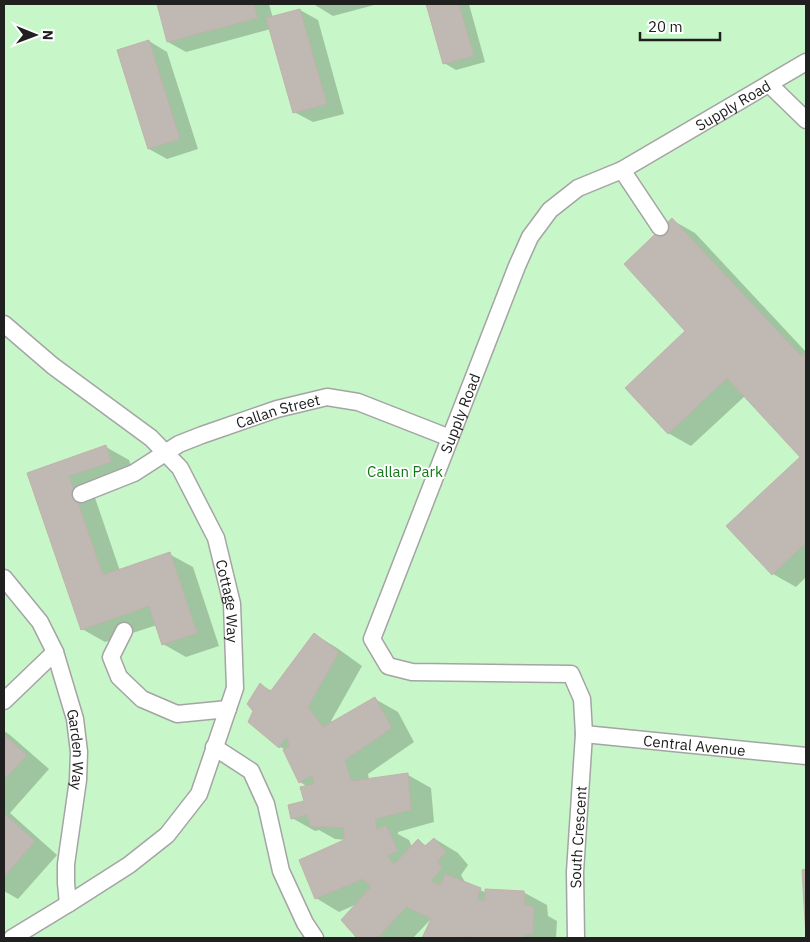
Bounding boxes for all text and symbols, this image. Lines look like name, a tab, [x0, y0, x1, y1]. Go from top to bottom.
north arrow	[10, 10, 60, 60]
scale bar	[640, 10, 720, 42]
text: 20 m	[648, 17, 683, 36]
text: N	[39, 30, 57, 40]
street label: Supply Road	[692, 75, 774, 134]
street label: Supply Road	[436, 371, 484, 456]
street label: Callan Street	[233, 390, 322, 432]
park label: Callan Park	[367, 462, 443, 481]
street label: Cottage Way	[212, 557, 243, 644]
street label: Garden Way	[63, 707, 89, 792]
street label: Central Avenue	[642, 730, 746, 759]
street label: South Crescent	[565, 785, 590, 889]

